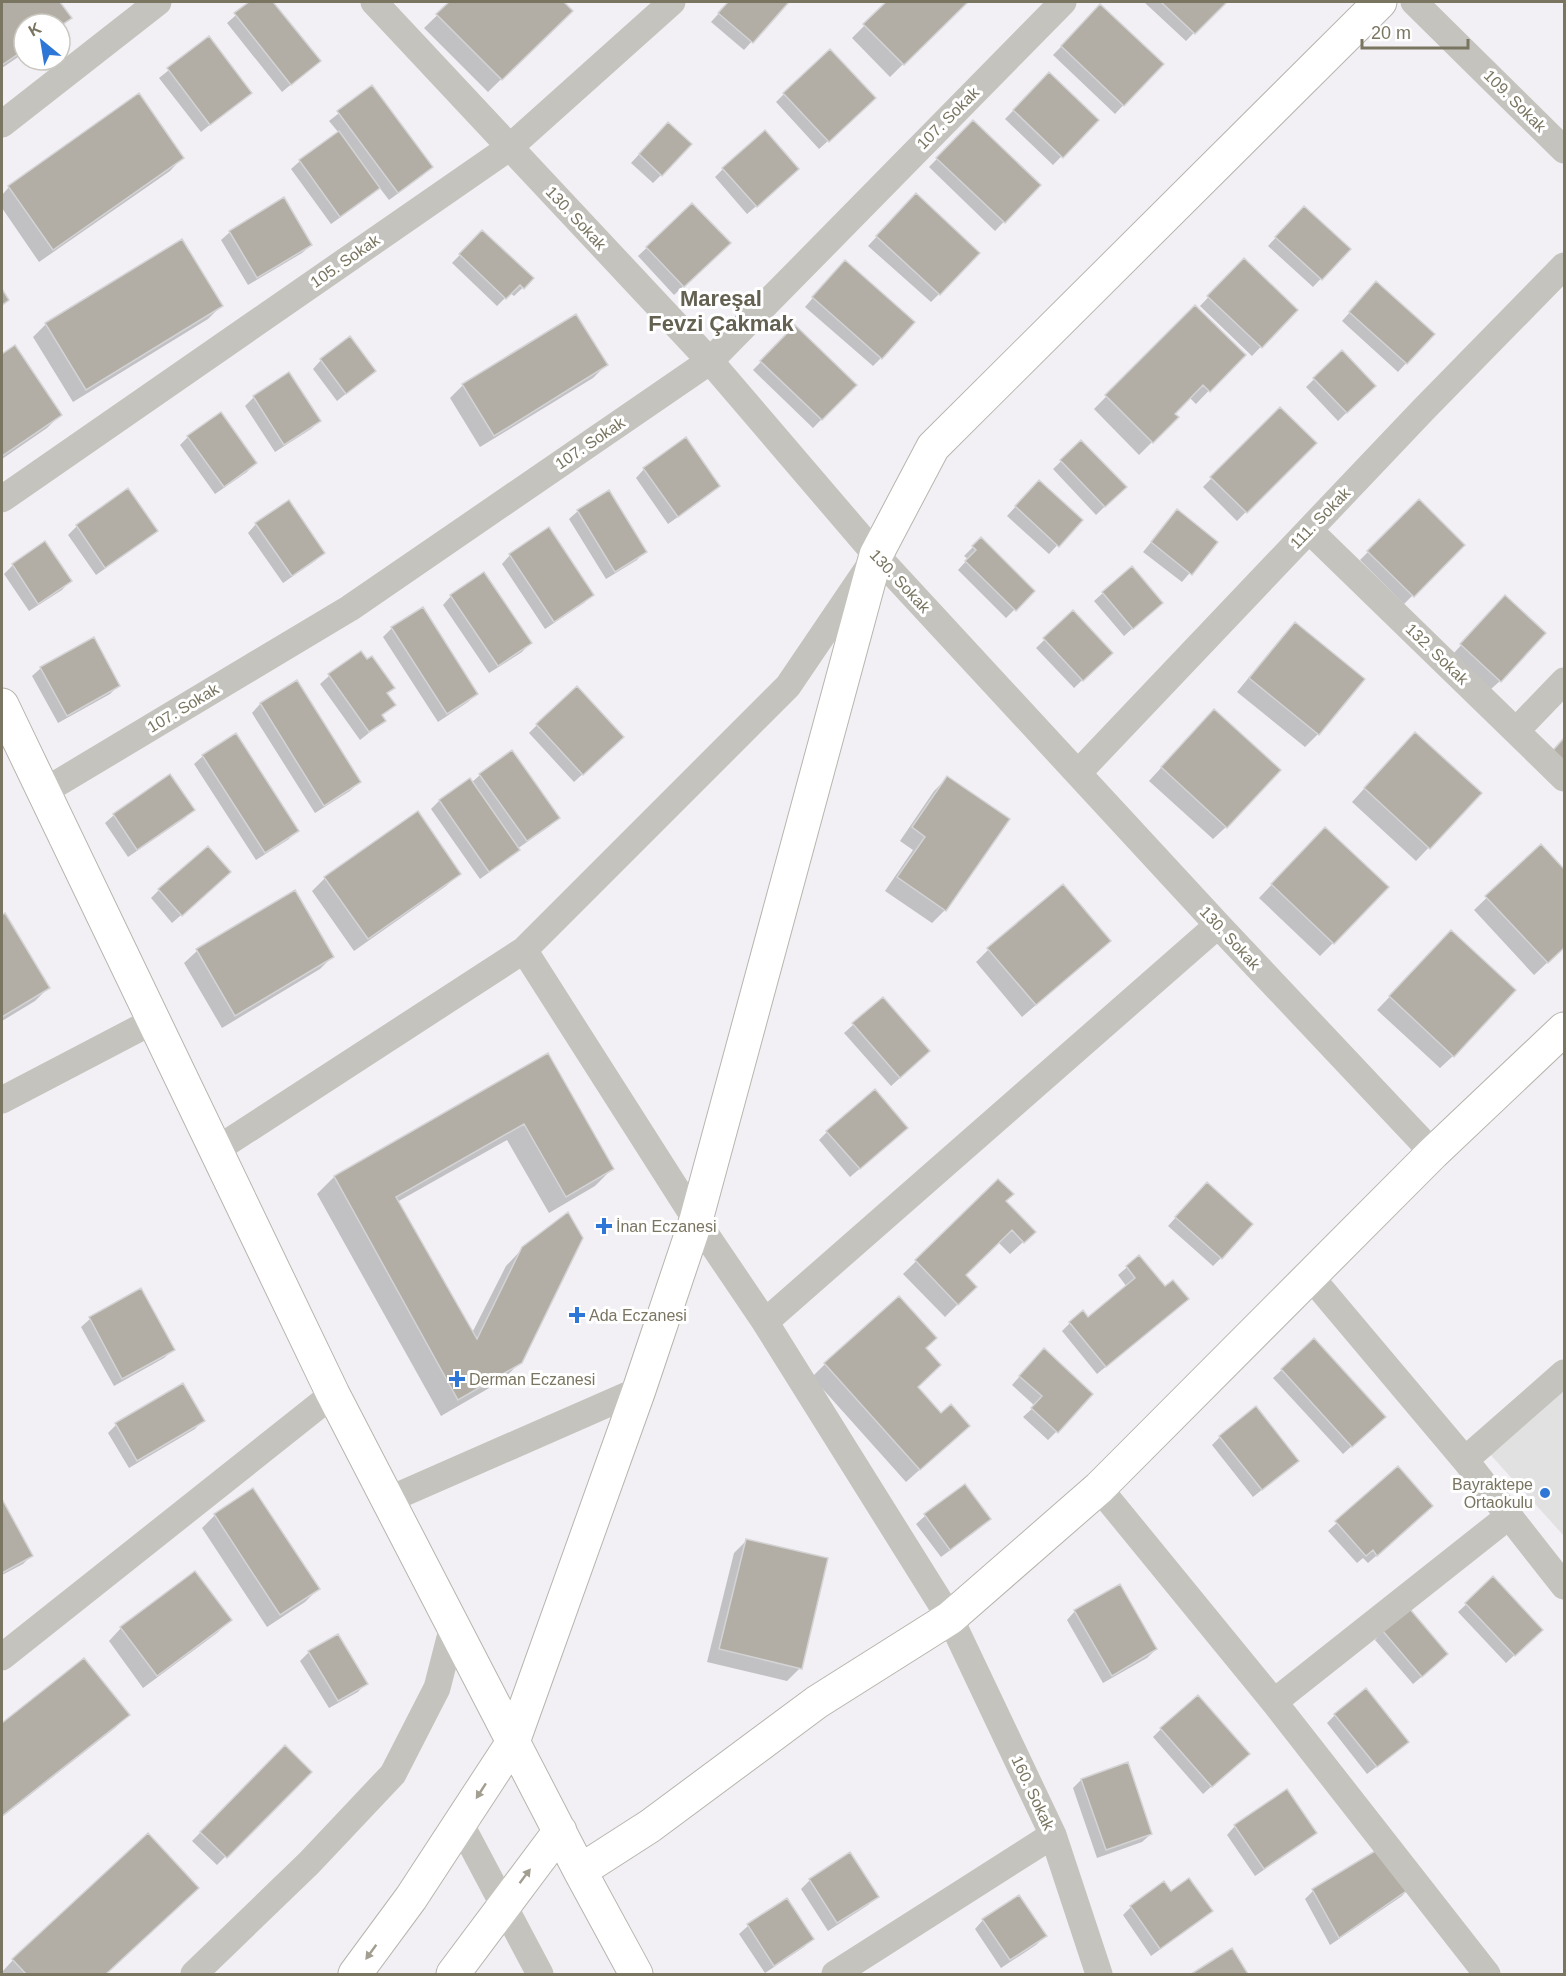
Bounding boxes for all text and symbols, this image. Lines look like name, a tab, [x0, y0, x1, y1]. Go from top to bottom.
north arrow	[12, 12, 72, 72]
scale bar	[1362, 12, 1468, 50]
text: K	[25, 19, 44, 40]
text: 20 m	[1371, 23, 1411, 43]
street label: 109. Sokak	[1481, 67, 1550, 136]
street label: 107. Sokak	[914, 83, 983, 152]
street label: 130. Sokak	[542, 183, 610, 254]
street label: 105. Sokak	[307, 231, 383, 291]
district label: Mareşal Fevzi Çakmak	[648, 286, 795, 336]
street label: 107. Sokak	[552, 413, 629, 472]
street label: 111. Sokak	[1287, 483, 1354, 552]
street label: 130. Sokak	[866, 546, 934, 617]
street label: 132. Sokak	[1402, 620, 1472, 689]
street label: 107. Sokak	[144, 680, 223, 736]
street label: 130. Sokak	[1196, 903, 1264, 974]
place label: İnan Eczanesi	[616, 1217, 717, 1235]
marker: İnan Eczanesi	[597, 1219, 611, 1233]
place label: Ada Eczanesi	[589, 1307, 687, 1324]
marker: Ada Eczanesi	[570, 1308, 584, 1322]
place label: Derman Eczanesi	[469, 1371, 595, 1388]
marker: Derman Eczanesi	[450, 1372, 464, 1386]
place label: Bayraktepe Ortaokulu	[1452, 1476, 1533, 1511]
marker: Bayraktepe Ortaokulu	[1538, 1486, 1552, 1500]
street label: 160. Sokak	[1008, 1753, 1058, 1834]
one-way arrow	[476, 1783, 487, 1799]
one-way arrow	[518, 1869, 530, 1884]
one-way arrow	[365, 1944, 377, 1960]

